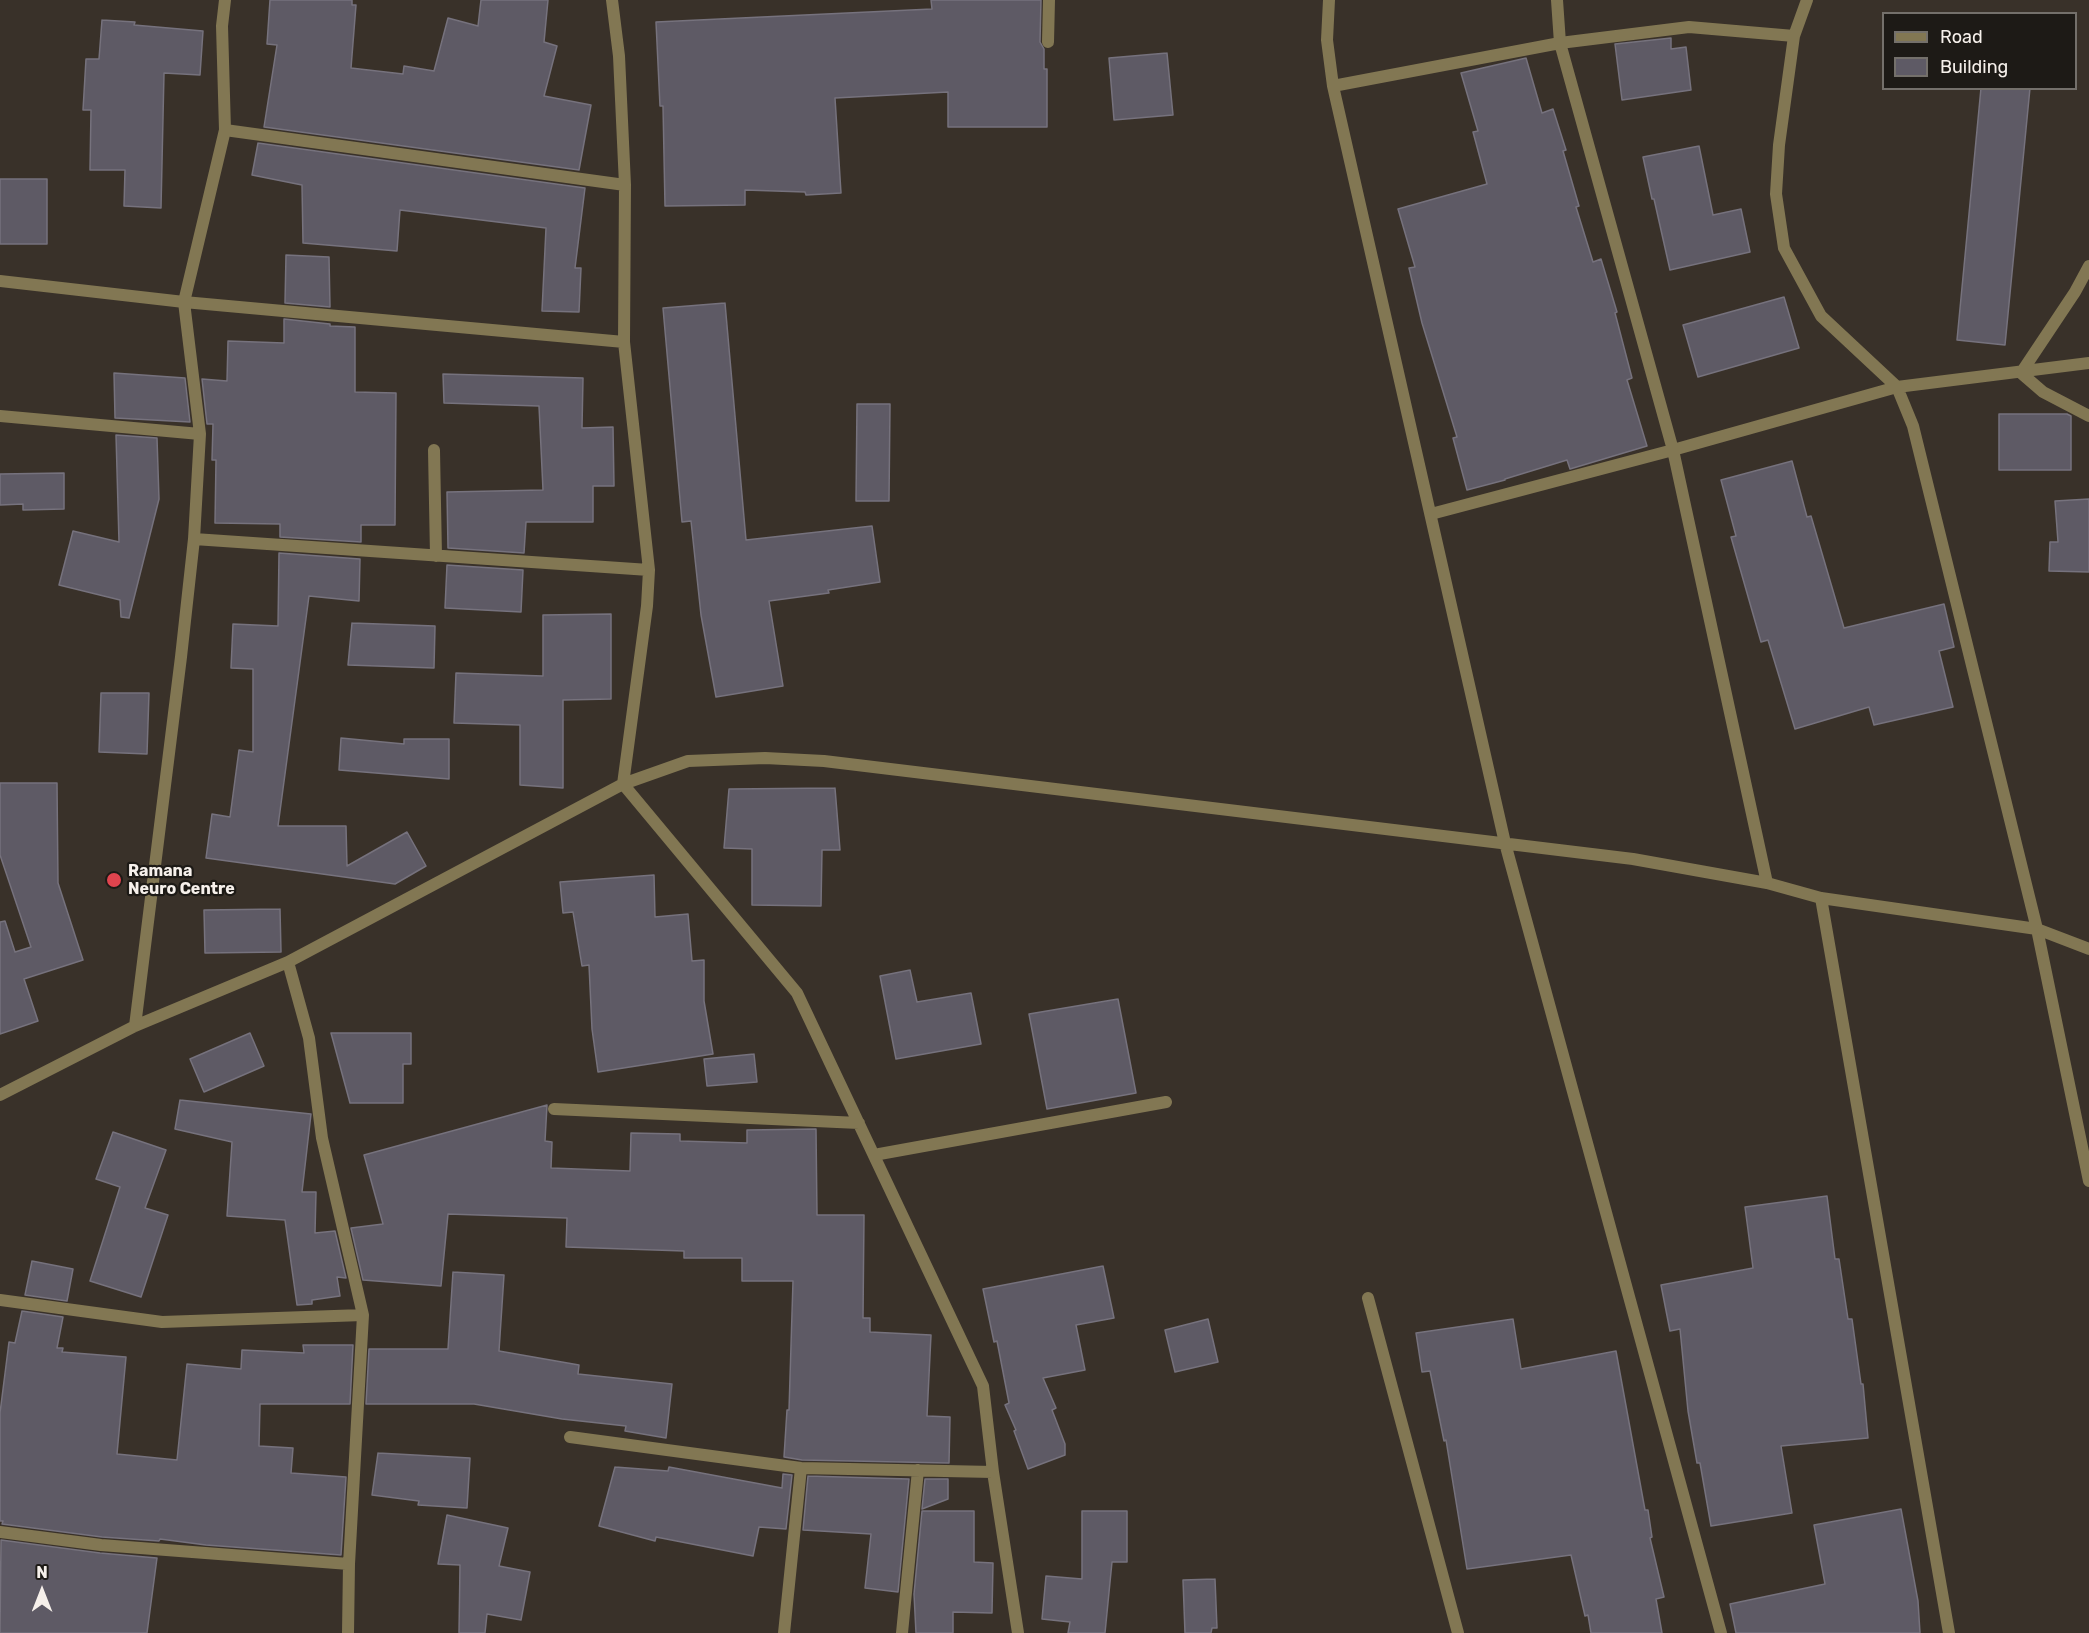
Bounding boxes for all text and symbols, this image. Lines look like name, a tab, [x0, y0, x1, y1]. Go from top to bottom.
legend	[1882, 12, 2077, 90]
text: Road	[1940, 26, 1983, 48]
text: Building	[1940, 56, 2008, 78]
place label: Ramana Neuro Centre	[128, 861, 235, 899]
marker: Ramana Neuro Centre	[105, 871, 123, 889]
north arrow	[12, 1561, 72, 1621]
text: N	[36, 1563, 48, 1582]

